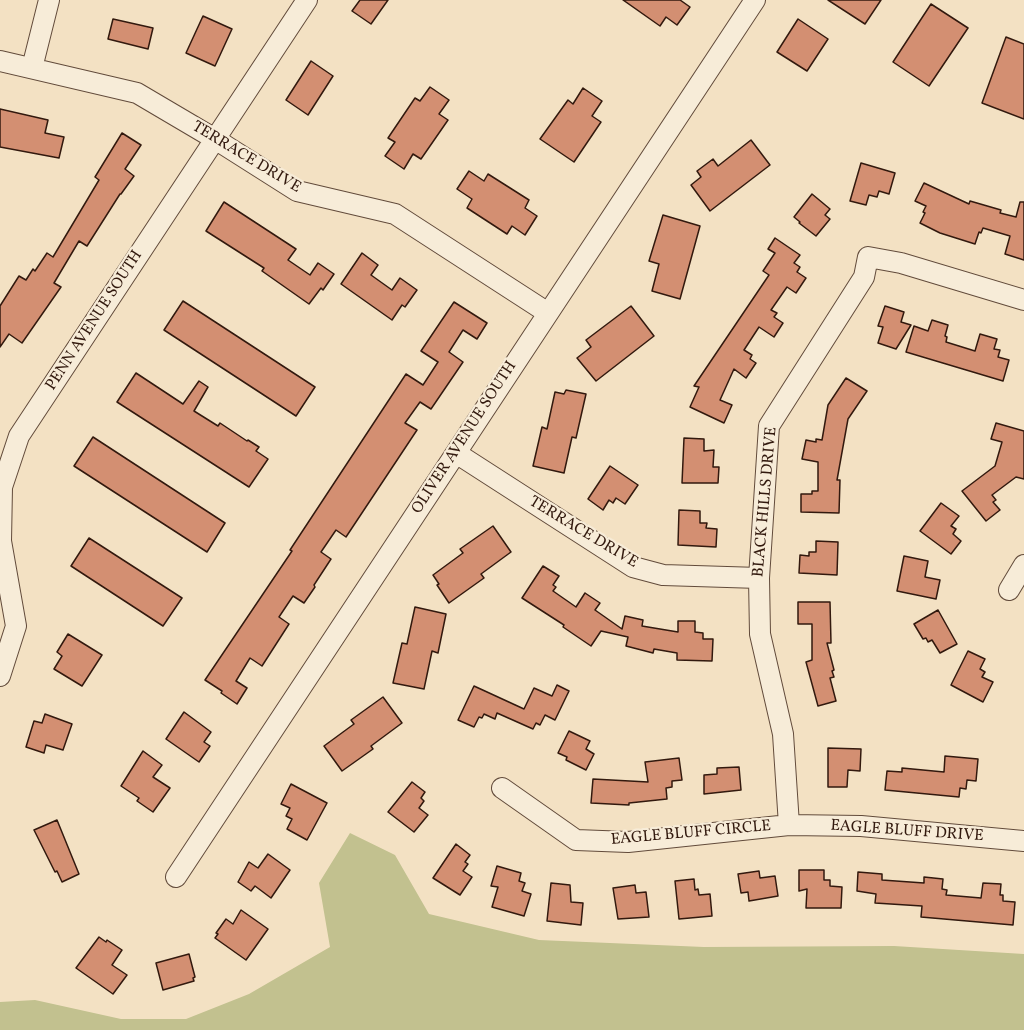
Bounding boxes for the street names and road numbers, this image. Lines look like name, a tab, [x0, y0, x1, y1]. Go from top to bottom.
street label: TERRACE DRIVE	[188, 118, 304, 198]
street label: PENN AVENUE SOUTH	[43, 247, 147, 395]
street label: OLIVER AVENUE SOUTH	[408, 358, 522, 518]
street label: BLACK HILLS DRIVE	[750, 426, 782, 578]
street label: TERRACE DRIVE	[525, 493, 641, 573]
street label: EAGLE BLUFF CIRCLE	[610, 817, 772, 851]
street label: EAGLE BLUFF DRIVE	[830, 817, 984, 847]

